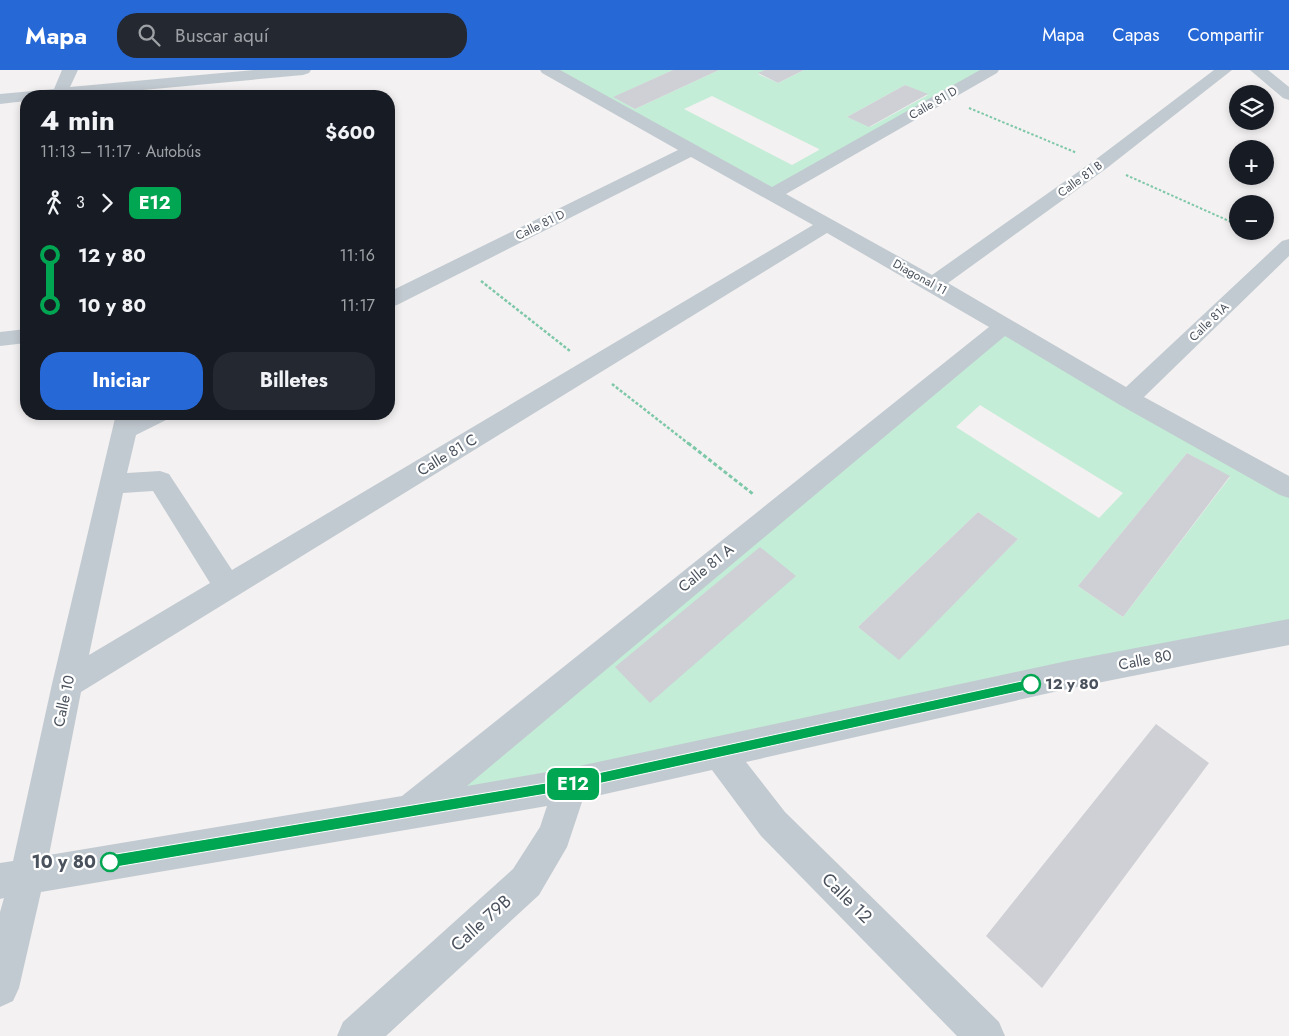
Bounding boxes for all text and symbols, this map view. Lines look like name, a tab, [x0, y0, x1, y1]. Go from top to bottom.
search box	[117, 13, 467, 58]
text: Mapa	[25, 18, 87, 53]
icon: search	[135, 21, 163, 49]
text: Buscar aquí	[175, 22, 269, 49]
text: Mapa	[1042, 22, 1084, 48]
text: Capas	[1112, 22, 1160, 48]
text: Compartir	[1188, 22, 1264, 48]
street label: Calle 81 D	[906, 82, 960, 124]
map controls	[1229, 85, 1274, 240]
button: layers	[1229, 85, 1274, 130]
text: 4 min	[40, 100, 115, 141]
text: $600	[325, 119, 375, 146]
text: 11:13 – 11:17 · Autobús	[40, 140, 201, 163]
button: +	[1229, 140, 1274, 185]
street label: Calle 81 B	[1054, 156, 1106, 201]
icon: walk	[40, 189, 68, 217]
icon: forward	[93, 189, 121, 217]
text: E12	[139, 190, 171, 216]
text: 3	[76, 191, 85, 214]
button: −	[1229, 195, 1274, 240]
street label: Calle 81 D	[512, 205, 568, 245]
text: 12 y 80	[78, 242, 146, 269]
text: 11:16	[339, 244, 375, 267]
street label: Diagonal 11	[890, 255, 950, 299]
text: 10 y 80	[78, 292, 146, 319]
text: 11:17	[340, 294, 375, 317]
street label: Calle 81A	[1185, 298, 1233, 346]
button: Iniciar	[40, 352, 203, 410]
button: Billetes	[213, 352, 375, 410]
street label: Calle 81 C	[413, 428, 481, 482]
street label: Calle 81 A	[673, 539, 739, 597]
street label: Calle 80	[1116, 644, 1174, 676]
street label: Calle 10	[48, 673, 80, 729]
place label: 12 y 80	[1045, 673, 1099, 695]
marker: 12 y 80	[1021, 674, 1041, 694]
line badge: E12	[544, 768, 602, 800]
text: E12	[557, 771, 589, 797]
place label: 10 y 80	[32, 849, 96, 875]
marker: 10 y 80	[100, 852, 120, 872]
street label: Calle 12	[816, 867, 878, 929]
street label: Calle 79B	[445, 889, 517, 957]

